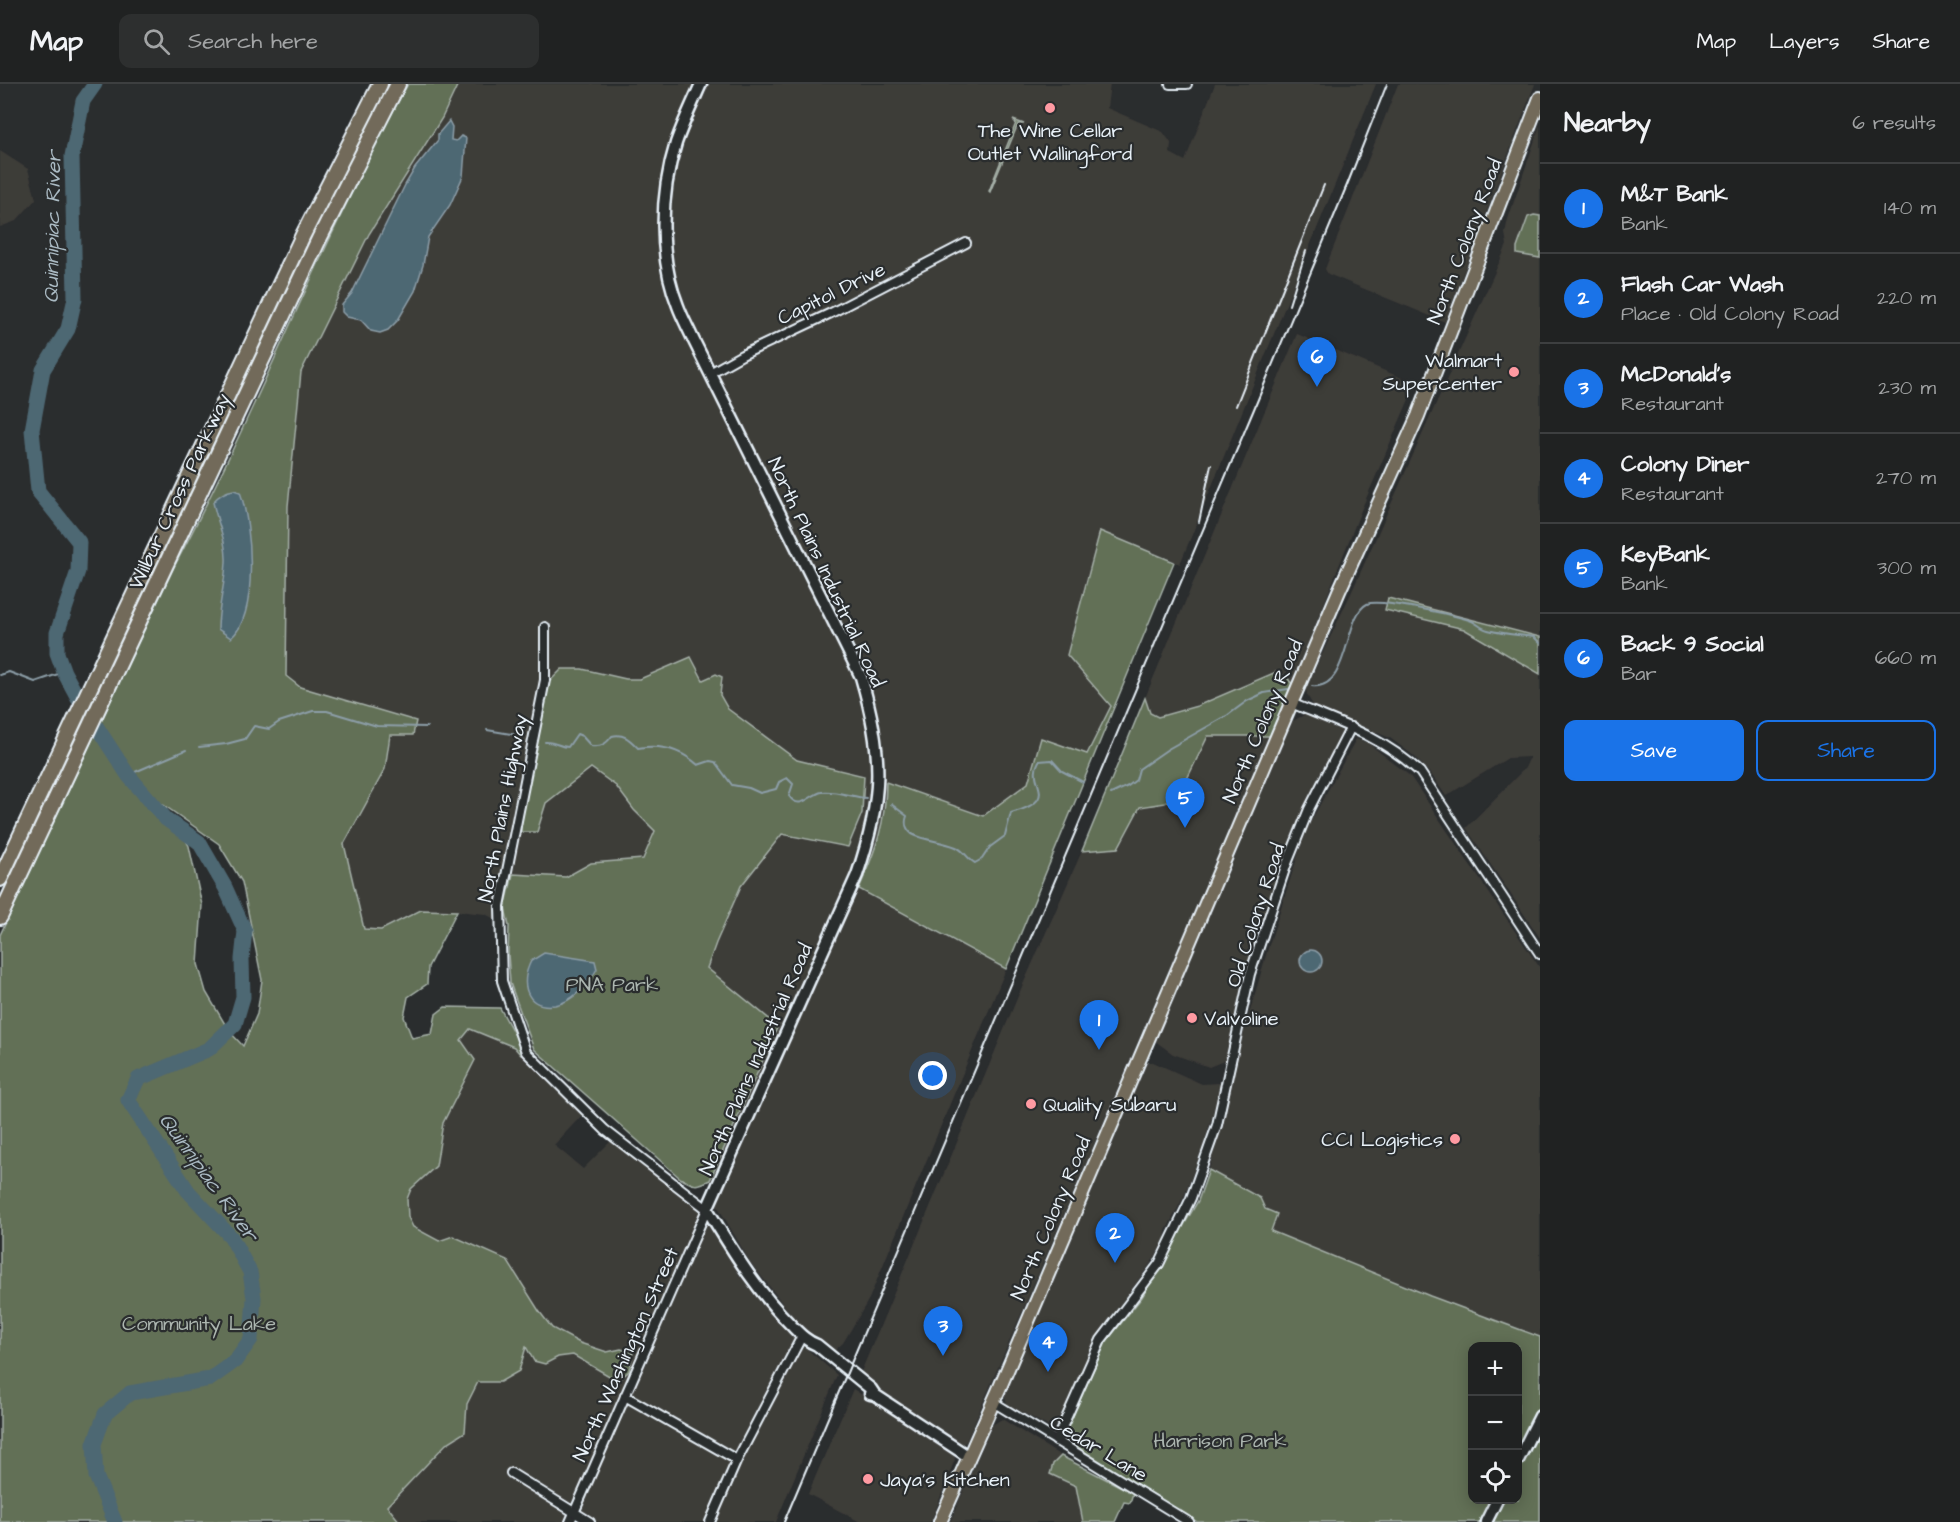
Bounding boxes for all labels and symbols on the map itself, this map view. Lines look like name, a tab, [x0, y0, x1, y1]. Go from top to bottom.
marker: The Wine Cellar Outlet Wallingford	[1043, 101, 1057, 115]
place label: The Wine Cellar Outlet Wallingford	[968, 117, 1132, 169]
water label: Quinnipiac River	[37, 148, 68, 303]
street label: North Colony Road	[1420, 154, 1510, 329]
street label: Capitol Drive	[773, 256, 890, 332]
pin: 6	[1298, 338, 1336, 387]
place label: Walmart Supercenter	[1383, 347, 1502, 398]
marker: Walmart Supercenter	[1507, 365, 1521, 379]
street label: Wilbur Cross Parkway	[122, 389, 239, 595]
street label: North Plains Industrial Road	[760, 453, 892, 692]
street label: North Colony Road	[1216, 635, 1311, 808]
street label: North Plains Highway	[471, 712, 536, 905]
pin: 5	[1166, 778, 1204, 828]
street label: Old Colony Road	[1220, 840, 1293, 991]
street label: North Plains Industrial Road	[692, 939, 820, 1180]
park label: PNA Park	[566, 971, 658, 999]
pin: 1	[1080, 1000, 1118, 1050]
place label: Valvoline	[1204, 1005, 1279, 1033]
marker: Valvoline	[1185, 1011, 1199, 1025]
your location	[918, 1061, 947, 1090]
place label: Quality Subaru	[1043, 1091, 1176, 1120]
marker: Quality Subaru	[1024, 1097, 1038, 1111]
water label: Quinnipiac River	[152, 1107, 266, 1249]
place label: CCI Logistics	[1321, 1126, 1443, 1155]
street label: North Colony Road	[1004, 1132, 1099, 1305]
marker: CCI Logistics	[1448, 1132, 1462, 1146]
pin: 2	[1096, 1214, 1134, 1263]
street label: North Washington Street	[566, 1243, 687, 1467]
pin: 3	[924, 1306, 962, 1356]
park label: Community Lake	[122, 1310, 276, 1339]
pin: 4	[1028, 1322, 1068, 1372]
street label: Cedar Lane	[1044, 1409, 1153, 1489]
park label: Harrison Park	[1154, 1427, 1286, 1455]
place label: Jaya’s Kitchen	[880, 1466, 1010, 1495]
marker: Jaya’s Kitchen	[861, 1472, 875, 1486]

